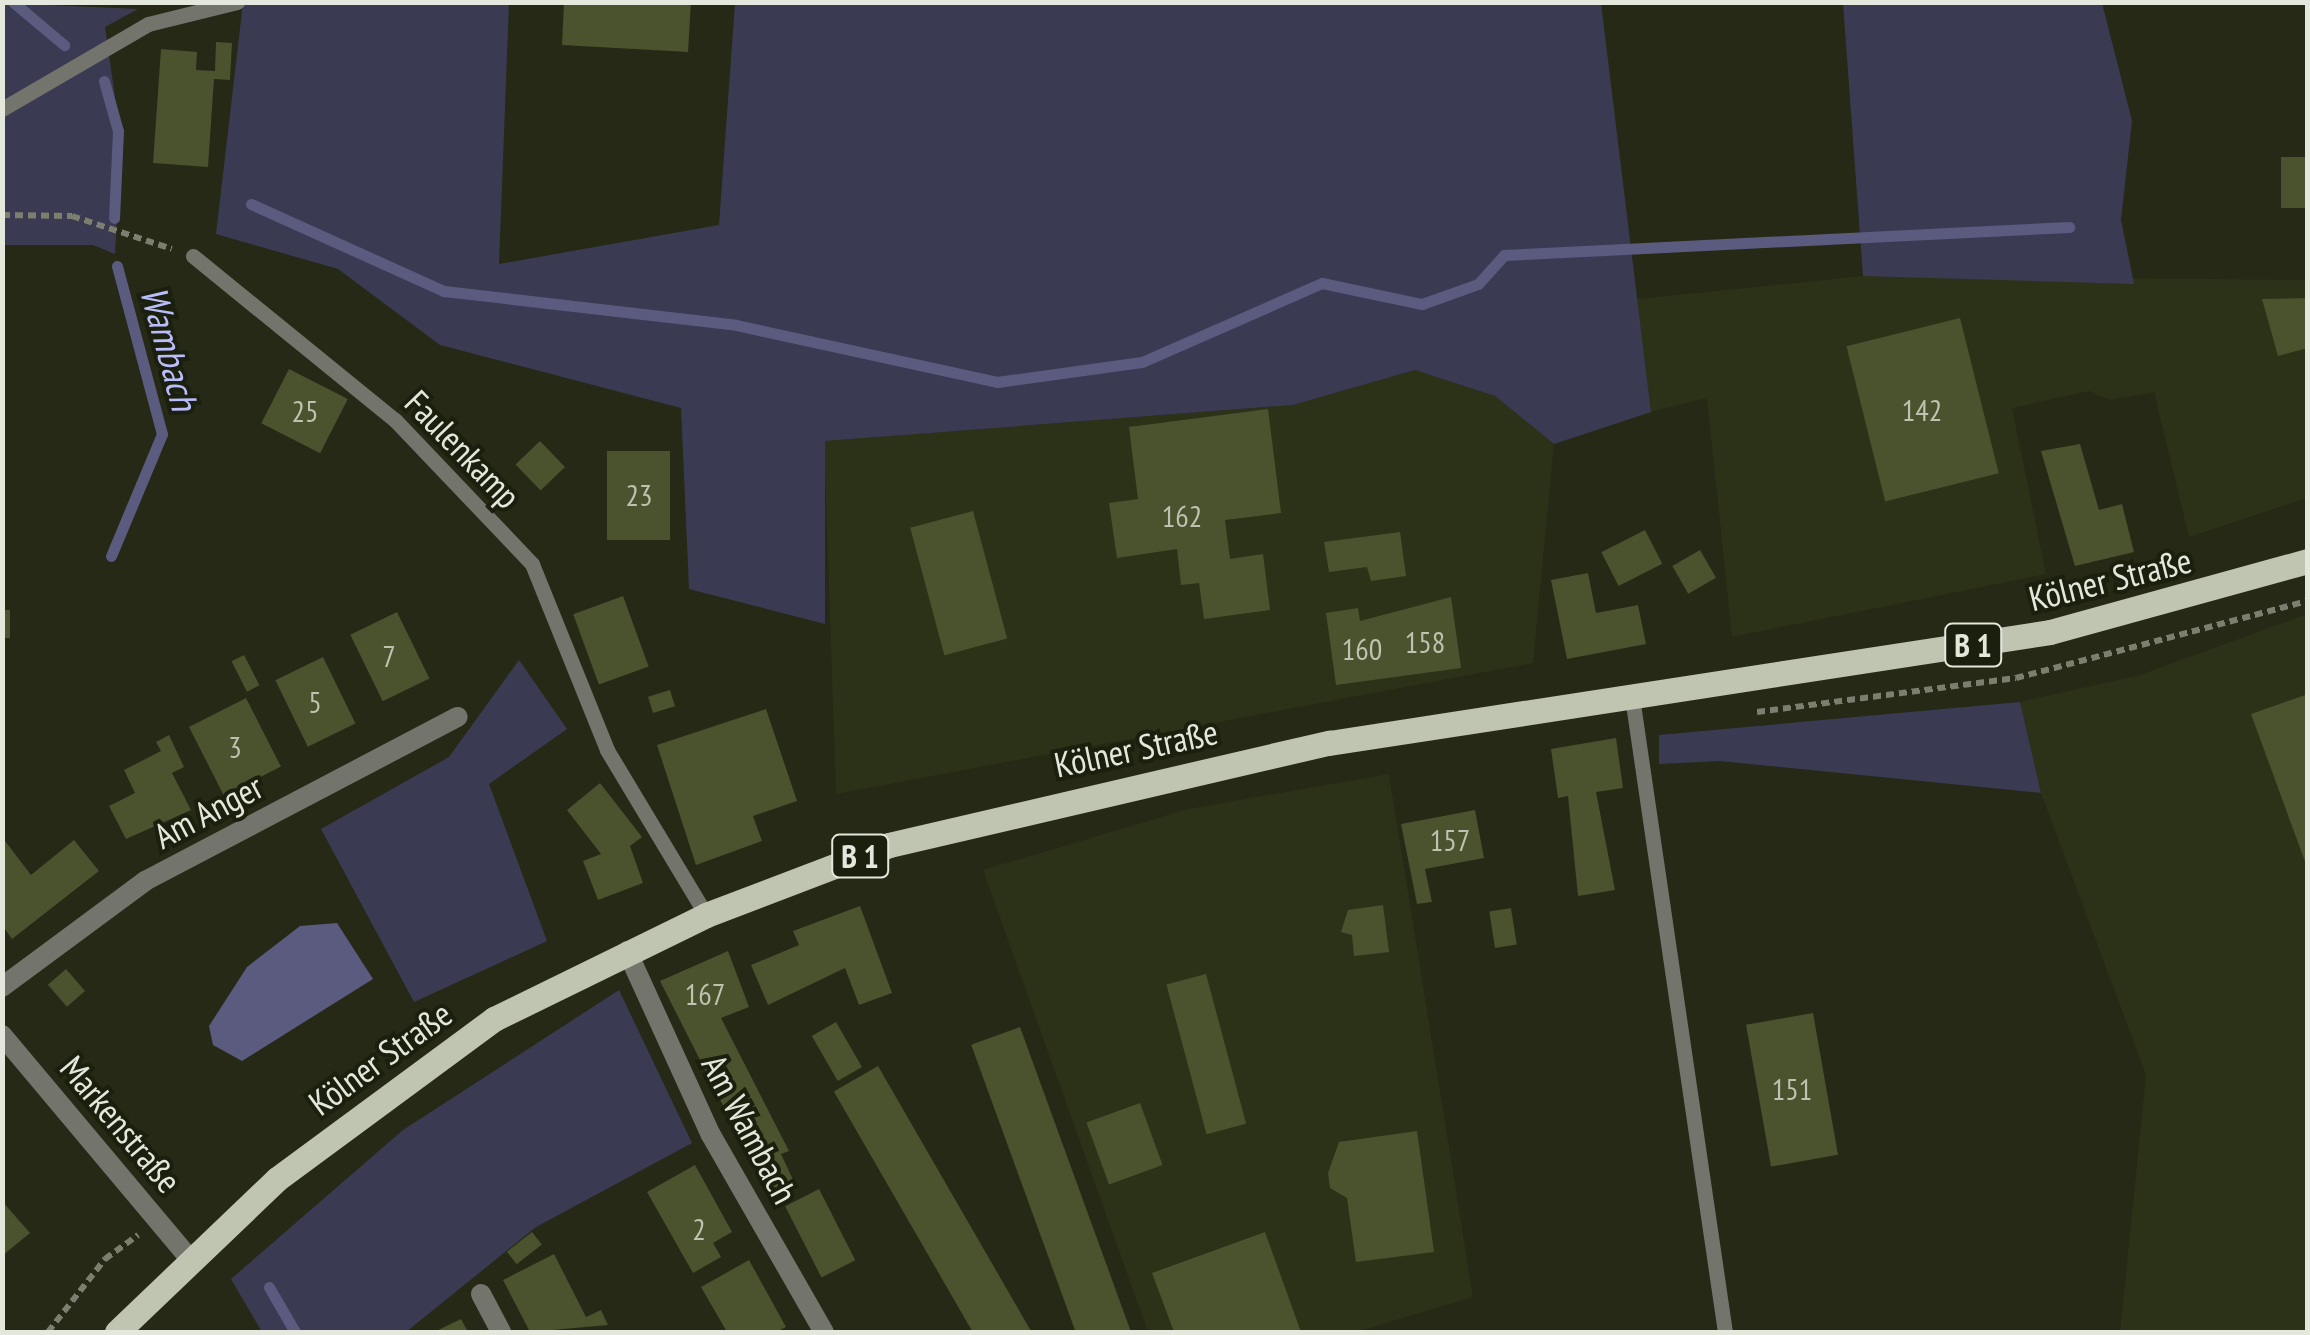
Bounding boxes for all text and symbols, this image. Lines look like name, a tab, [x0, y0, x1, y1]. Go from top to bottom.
water label: Wambach	[132, 281, 208, 415]
street label: Faulenkamp	[397, 381, 529, 517]
house number: 142	[1902, 392, 1942, 428]
house number: 25	[292, 393, 318, 429]
house number: 23	[626, 477, 652, 513]
house number: 162	[1162, 498, 1202, 534]
street label: Kölner Straße	[2025, 539, 2195, 619]
road number: B 1	[1943, 618, 2003, 672]
house number: 158	[1405, 624, 1445, 660]
house number: 160	[1342, 631, 1382, 667]
house number: 7	[382, 638, 396, 674]
house number: 5	[308, 684, 322, 720]
street label: Kölner Straße	[1051, 710, 1221, 786]
house number: 3	[228, 729, 242, 765]
street label: Am Anger	[146, 765, 270, 857]
house number: 157	[1430, 822, 1470, 858]
road number: B 1	[830, 829, 890, 883]
house number: 167	[685, 976, 725, 1012]
street label: Kölner Straße	[301, 992, 459, 1124]
street label: Markenstraße	[52, 1047, 190, 1201]
street label: Am Wambach	[693, 1047, 807, 1211]
house number: 151	[1772, 1071, 1812, 1107]
house number: 2	[692, 1211, 706, 1247]

